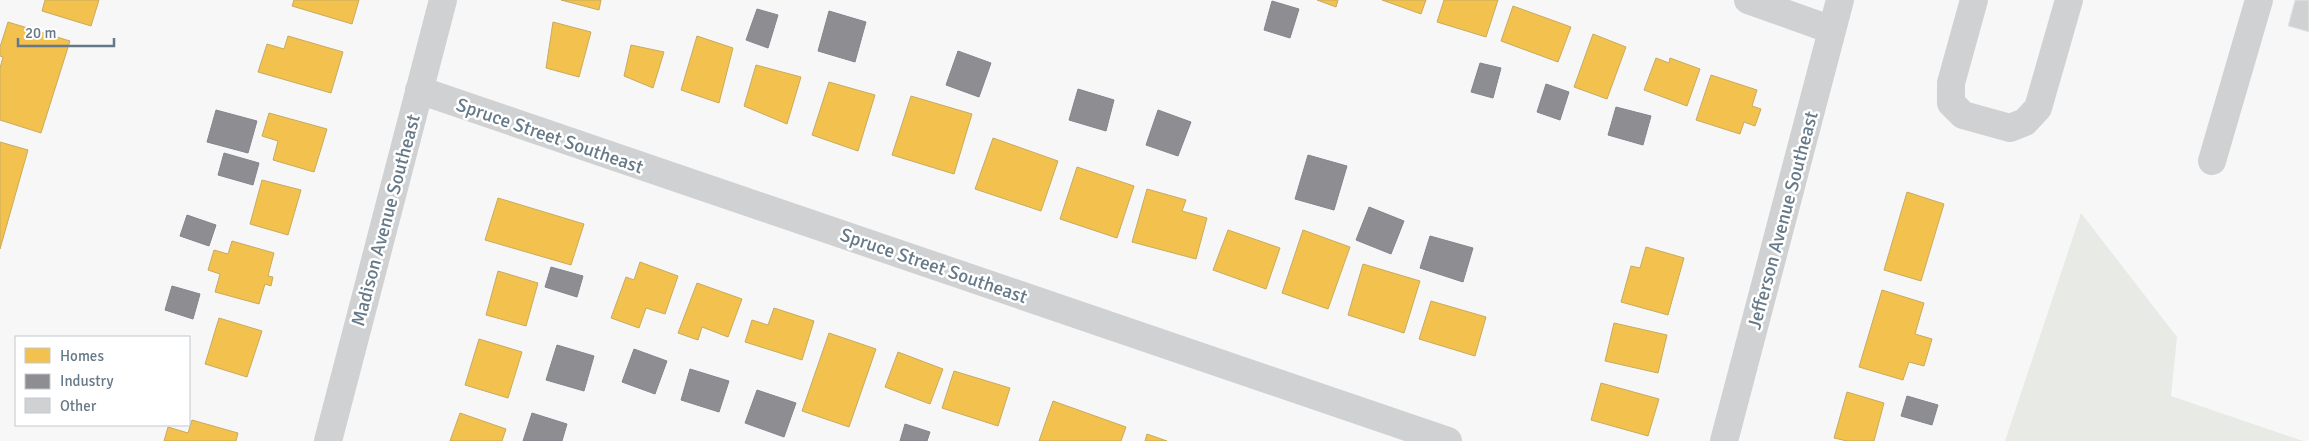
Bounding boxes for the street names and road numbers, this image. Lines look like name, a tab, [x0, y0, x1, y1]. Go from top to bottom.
street label: Spruce Street Southeast	[453, 93, 647, 179]
street label: Jefferson Avenue Southeast	[1742, 108, 1824, 332]
street label: Madison Avenue Southeast	[346, 111, 426, 329]
street label: Spruce Street Southeast	[837, 223, 1031, 309]

